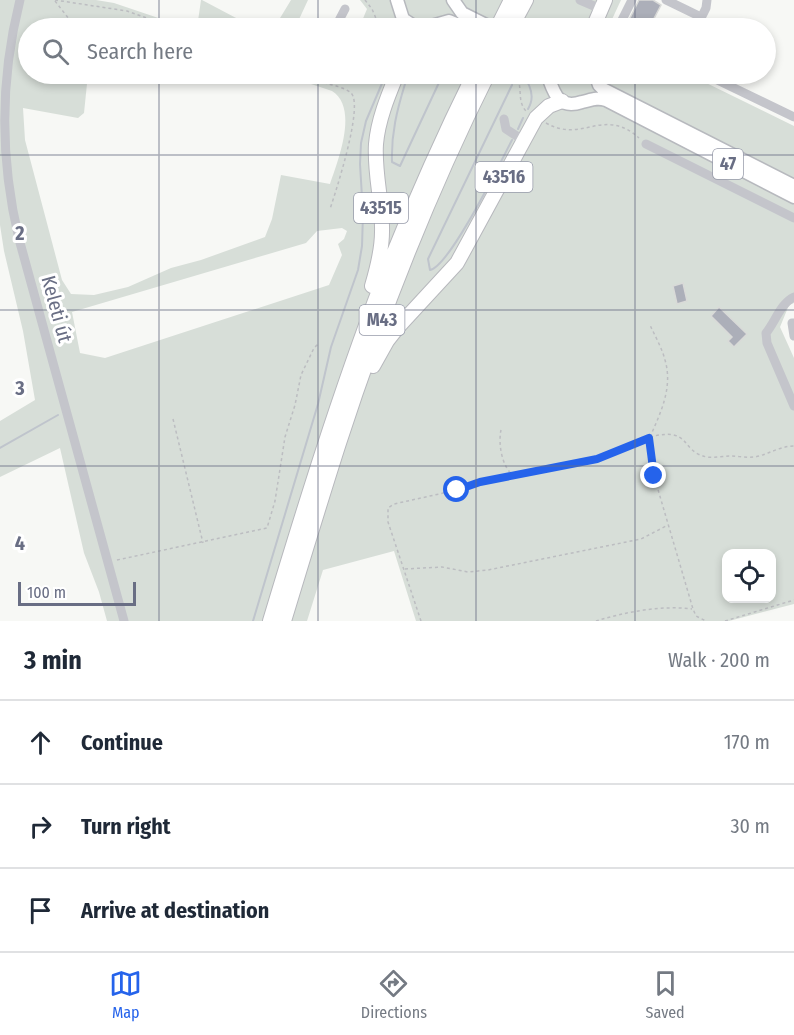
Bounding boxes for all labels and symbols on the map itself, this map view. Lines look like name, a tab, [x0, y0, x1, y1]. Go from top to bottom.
road number: 47	[713, 149, 743, 179]
road number: 43516	[476, 162, 532, 192]
road number: 43515	[354, 193, 408, 223]
text: 2	[14, 221, 25, 245]
street label: Keleti út	[37, 273, 78, 346]
road number: M43	[360, 305, 404, 335]
text: 3	[14, 376, 25, 400]
route end	[640, 462, 666, 488]
route start	[443, 476, 469, 502]
text: 4	[15, 531, 25, 555]
scale bar	[18, 579, 136, 606]

